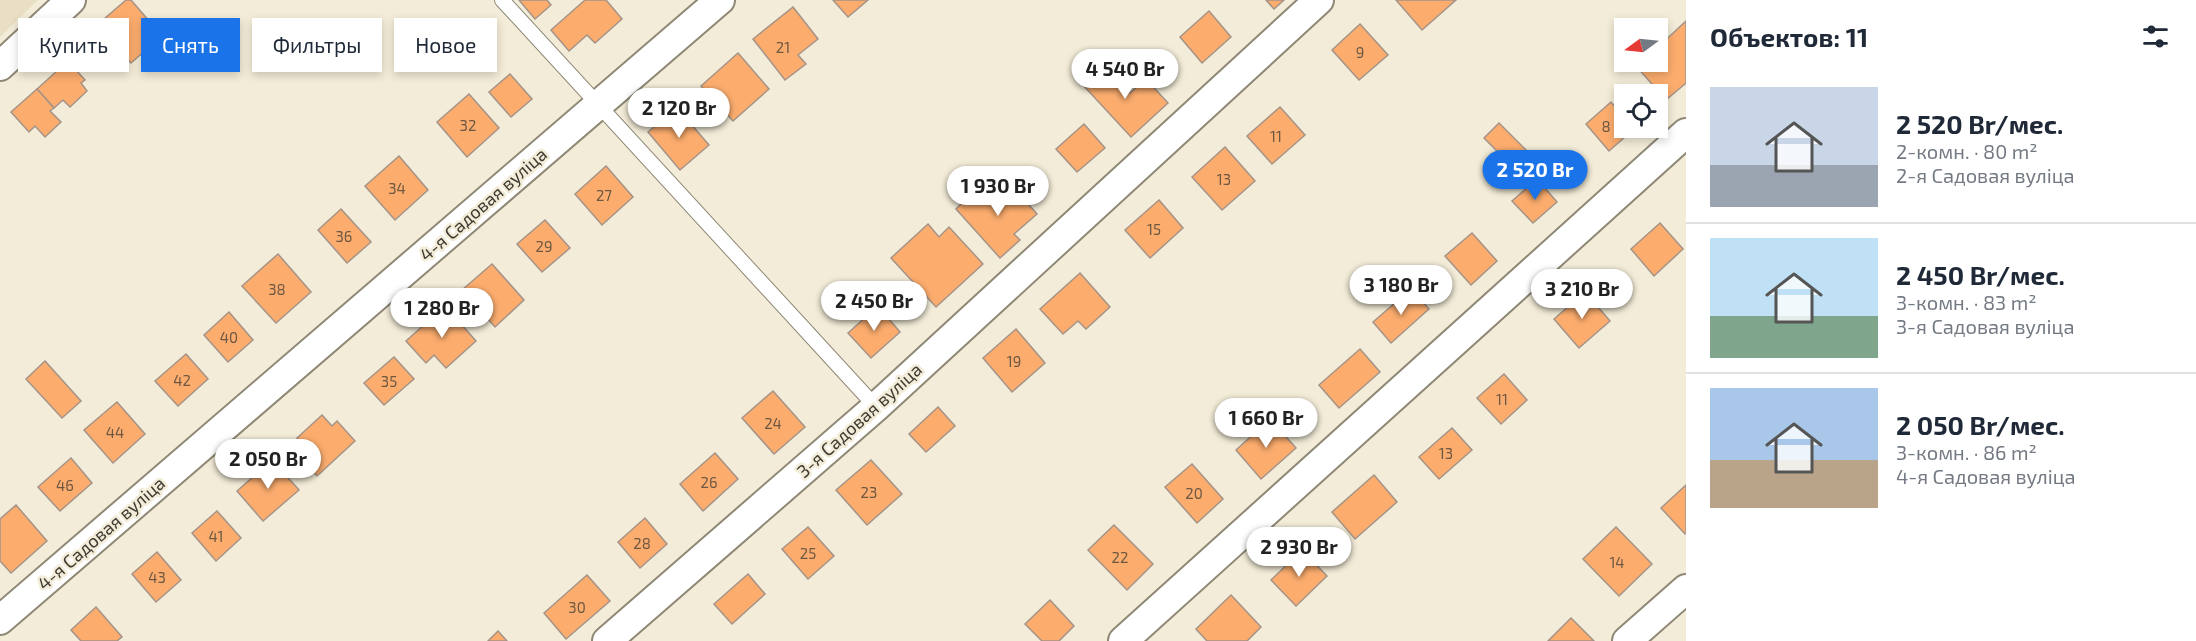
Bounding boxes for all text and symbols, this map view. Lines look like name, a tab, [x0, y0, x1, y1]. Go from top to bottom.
chip: Купить	[18, 18, 129, 72]
chip: Снять	[141, 18, 240, 72]
chip: Фильтры	[252, 18, 382, 72]
chip: Новое	[394, 18, 497, 72]
north arrow	[1614, 18, 1668, 72]
map controls	[1614, 18, 1668, 138]
icon: filters	[2139, 20, 2172, 53]
text: Объектов: 11	[1710, 21, 1868, 52]
house number: 21	[776, 38, 790, 56]
house number: 9	[1356, 43, 1364, 61]
pin: 4 540 Br	[1063, 49, 1187, 100]
text: 4 540 Br	[1085, 56, 1165, 80]
button: locate	[1614, 84, 1668, 138]
pin: 2 120 Br	[617, 88, 741, 139]
text: 2 120 Br	[642, 95, 716, 119]
text: 2 520 Br/мес.	[1896, 108, 2063, 139]
icon: home	[1758, 111, 1830, 183]
house number: 32	[460, 116, 476, 134]
house number: 8	[1601, 117, 1611, 135]
house number: 11	[1270, 127, 1282, 145]
text: 2-комн. · 80 m²	[1896, 139, 2038, 163]
street label: 4-я Садовая вуліца	[415, 143, 551, 265]
pin: 2 520 Br	[1473, 150, 1597, 201]
text: 2 520 Br	[1497, 157, 1573, 181]
text: 2-я Садовая вуліца	[1896, 163, 2075, 187]
pin: 1 930 Br	[936, 166, 1060, 217]
house number: 13	[1217, 170, 1231, 188]
text: 1 930 Br	[961, 173, 1035, 197]
house number: 34	[388, 179, 406, 197]
house number: 27	[596, 186, 612, 204]
house number: 15	[1147, 220, 1161, 238]
house number: 36	[336, 227, 352, 245]
house number: 29	[535, 237, 553, 255]
text: 2 450 Br/мес.	[1896, 259, 2065, 290]
icon: home	[1758, 262, 1830, 334]
pin: 3 180 Br	[1339, 265, 1463, 316]
pin: 3 210 Br	[1520, 269, 1644, 320]
text: 3 180 Br	[1363, 272, 1439, 296]
text: 3 210 Br	[1545, 276, 1619, 300]
house number: 38	[268, 280, 286, 298]
pin: 2 450 Br	[812, 281, 936, 332]
pin: 1 280 Br	[380, 288, 504, 339]
text: 2 450 Br	[835, 288, 913, 312]
text: 3-комн. · 83 m²	[1896, 290, 2037, 314]
text: 1 280 Br	[404, 295, 480, 319]
text: 3-я Садовая вуліца	[1896, 314, 2074, 338]
house number: 40	[220, 328, 238, 346]
house number: 19	[1007, 352, 1021, 370]
street label: 3-я Садовая вуліца	[792, 358, 926, 482]
house number: 42	[173, 371, 191, 389]
house number: 35	[381, 372, 397, 390]
house number: 11	[1496, 390, 1508, 408]
pin: 1 660 Br	[1204, 398, 1328, 449]
text: 1 660 Br	[1229, 405, 1303, 429]
text: 2 050 Br/мес.	[1896, 409, 2065, 440]
icon: home	[1758, 412, 1830, 484]
house number: 24	[764, 414, 782, 432]
house number: 44	[106, 423, 124, 441]
pin: 2 050 Br	[206, 439, 330, 490]
text: 3-комн. · 86 m²	[1896, 440, 2037, 464]
house number: 13	[1439, 444, 1453, 462]
text: 2 050 Br	[229, 446, 307, 470]
text: 4-я Садовая вуліца	[1896, 464, 2076, 488]
street label: 4-я Садовая вуліца	[33, 472, 169, 594]
house number: 26	[700, 473, 718, 491]
house number: 46	[56, 476, 74, 494]
house number: 23	[861, 483, 877, 501]
house number: 20	[1185, 484, 1203, 502]
house number: 41	[208, 527, 224, 545]
pin: 2 930 Br	[1237, 527, 1361, 578]
house number: 28	[633, 534, 651, 552]
text: 2 930 Br	[1260, 534, 1338, 558]
house number: 25	[800, 544, 816, 562]
house number: 22	[1112, 548, 1128, 566]
house number: 14	[1609, 553, 1625, 571]
house number: 43	[148, 568, 166, 586]
house number: 30	[568, 598, 586, 616]

